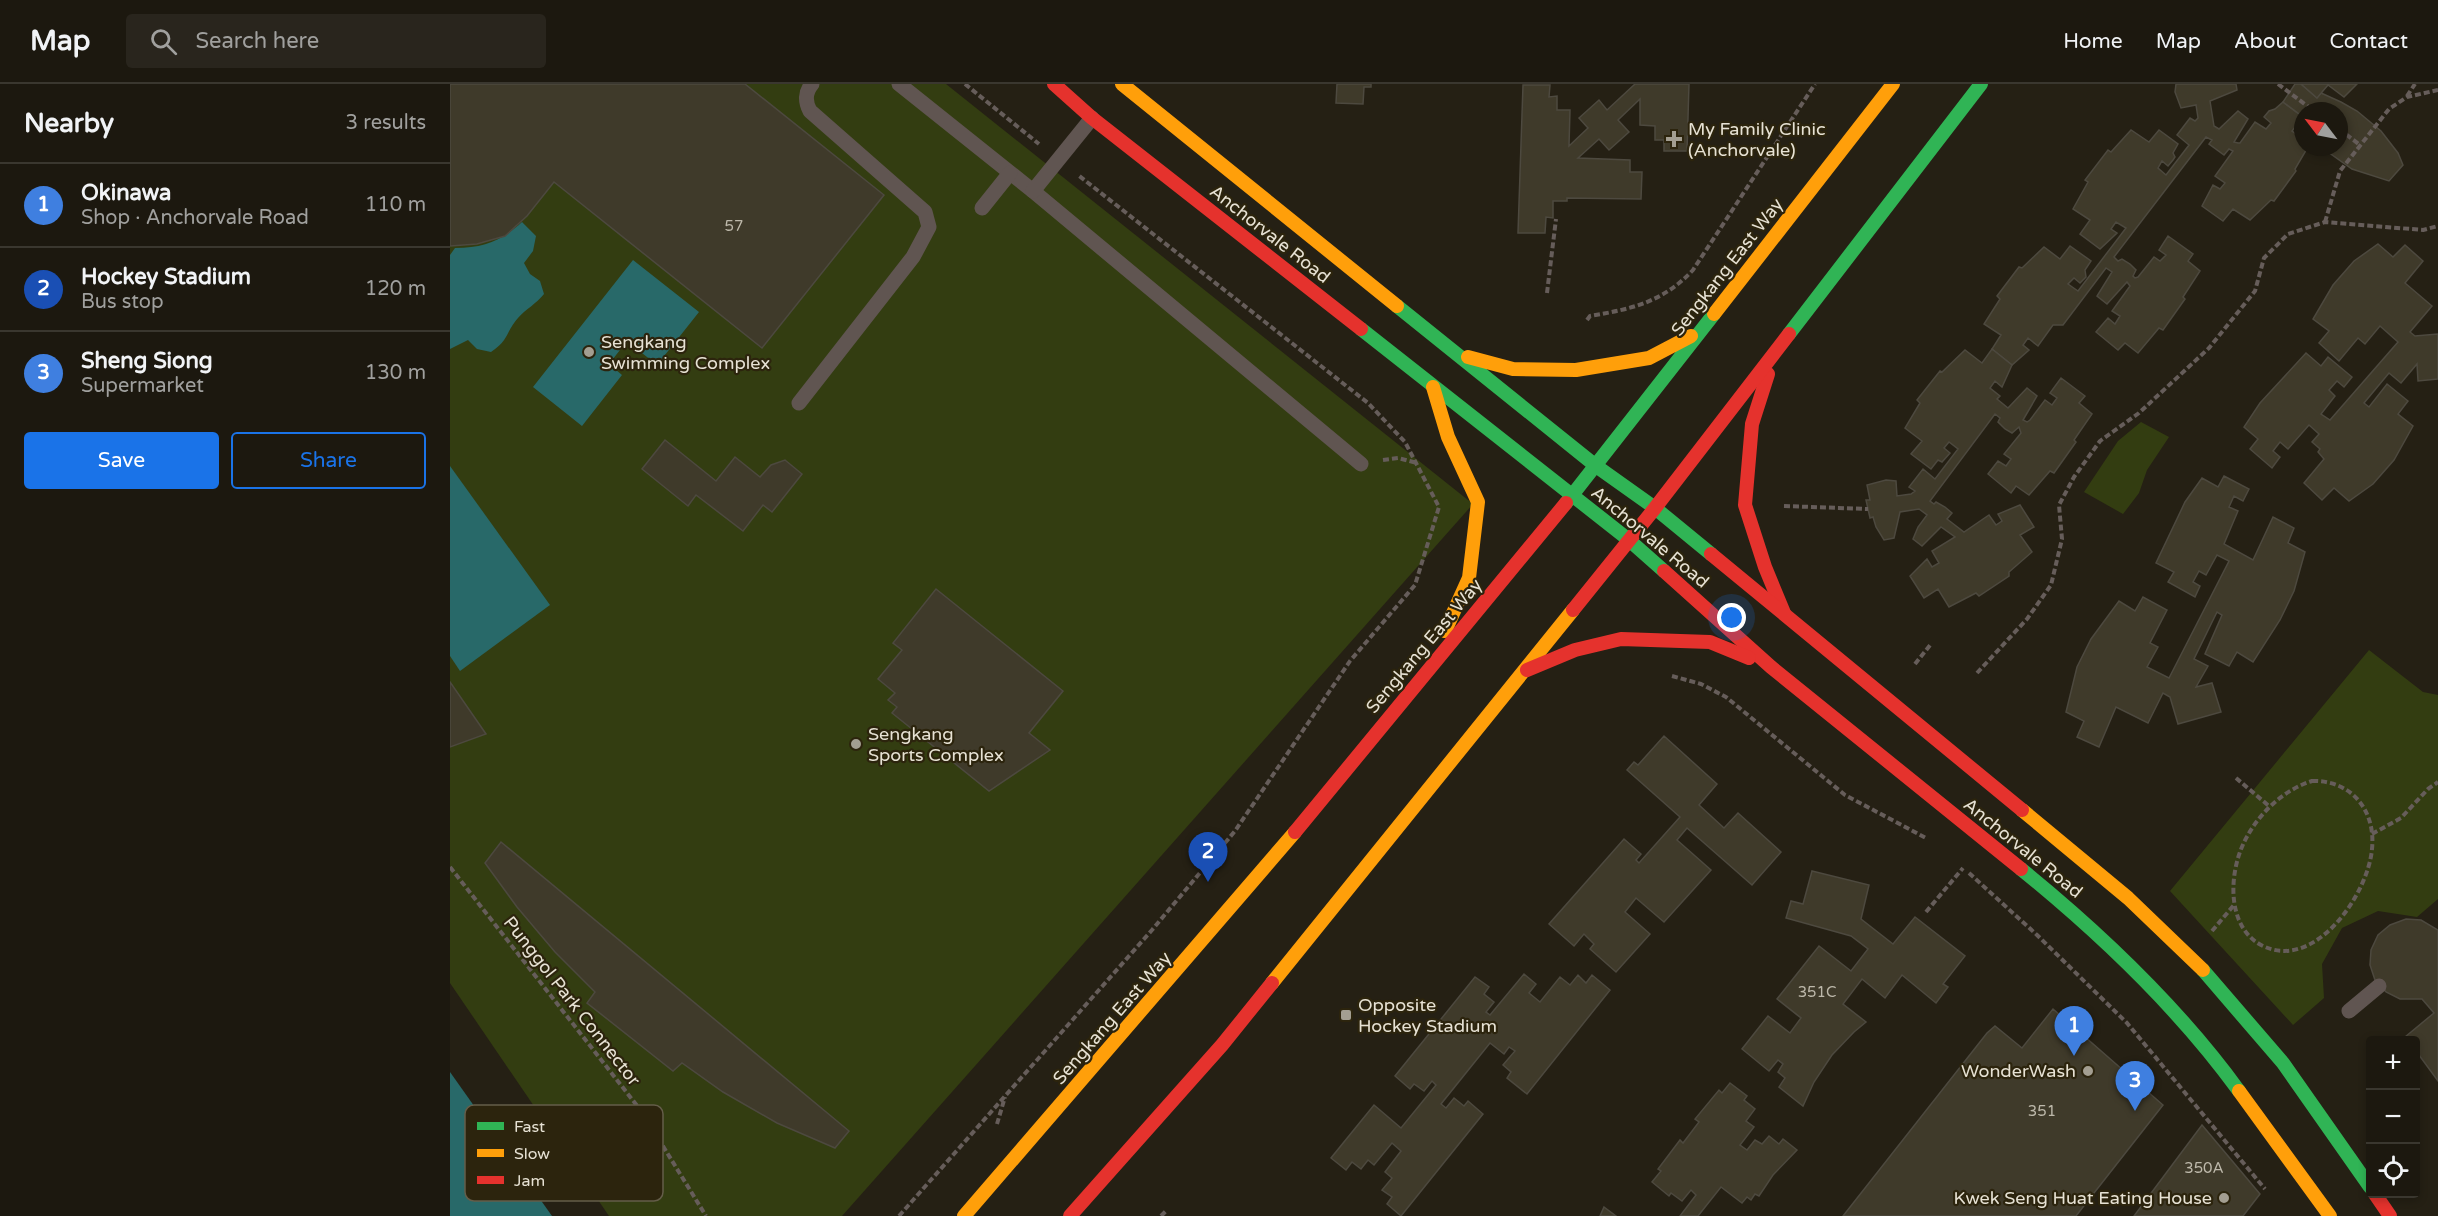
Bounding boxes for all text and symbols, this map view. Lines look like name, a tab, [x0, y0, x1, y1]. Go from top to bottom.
search box	[126, 14, 546, 68]
text: Map	[30, 24, 90, 58]
icon: search	[147, 25, 180, 58]
text: Search here	[195, 28, 319, 54]
text: Home	[2063, 29, 2123, 54]
text: Map	[2156, 29, 2201, 54]
text: About	[2234, 29, 2296, 54]
text: Contact	[2329, 29, 2408, 54]
north arrow	[2294, 102, 2348, 156]
text: Nearby	[24, 108, 114, 139]
text: 3 results	[346, 111, 426, 135]
place label: My Family Clinic (Anchorvale)	[1688, 118, 1826, 161]
marker: My Family Clinic (Anchorvale)	[1665, 130, 1683, 148]
text: Okinawa	[81, 180, 171, 206]
street label: Anchorvale Road	[1205, 180, 1335, 288]
text: 1	[37, 193, 50, 217]
text: 110 m	[365, 193, 426, 217]
street label: Sengkang East Way	[1666, 193, 1788, 340]
text: Shop · Anchorvale Road	[81, 206, 309, 230]
house number: 57	[725, 217, 743, 235]
text: Hockey Stadium	[81, 264, 251, 290]
text: 2	[37, 277, 50, 301]
text: 120 m	[365, 277, 426, 301]
text: Bus stop	[81, 290, 164, 314]
place label: Sengkang Swimming Complex	[601, 331, 770, 374]
marker: Sengkang Swimming Complex	[582, 345, 596, 359]
text: Sheng Siong	[81, 348, 213, 374]
text: 3	[37, 361, 50, 385]
text: 130 m	[365, 361, 426, 385]
text: Supermarket	[81, 374, 204, 398]
button: Save	[24, 432, 219, 489]
button: Share	[231, 432, 426, 489]
street label: Anchorvale Road	[1587, 481, 1713, 593]
street label: Sengkang East Way	[1361, 574, 1487, 718]
your location	[1717, 603, 1746, 632]
place label: Sengkang Sports Complex	[868, 723, 1004, 766]
marker: Sengkang Sports Complex	[849, 737, 863, 751]
street label: Anchorvale Road	[1959, 793, 2087, 903]
pin: 2	[1188, 832, 1227, 882]
street label: Punggol Park Connector	[499, 912, 645, 1090]
street label: Sengkang East Way	[1048, 947, 1176, 1089]
house number: 351C	[1798, 983, 1836, 1001]
place label: Opposite Hockey Stadium	[1358, 994, 1497, 1037]
pin: 1	[2054, 1006, 2094, 1056]
marker: Opposite Hockey Stadium	[1339, 1008, 1353, 1022]
map controls	[2366, 1036, 2420, 1198]
button: +	[2366, 1036, 2420, 1090]
place label: WonderWash	[1961, 1060, 2076, 1082]
pin: 3	[2116, 1062, 2154, 1111]
marker: WonderWash	[2081, 1064, 2095, 1078]
button: −	[2366, 1090, 2420, 1144]
house number: 351	[2028, 1102, 2056, 1120]
legend	[465, 1105, 663, 1201]
text: Fast	[514, 1117, 545, 1137]
text: Slow	[514, 1144, 550, 1164]
button: locate	[2366, 1144, 2420, 1198]
house number: 350A	[2184, 1159, 2224, 1177]
text: Jam	[514, 1171, 545, 1191]
place label: Kwek Seng Huat Eating House	[1953, 1187, 2212, 1209]
marker: Kwek Seng Huat Eating House	[2217, 1191, 2231, 1205]

